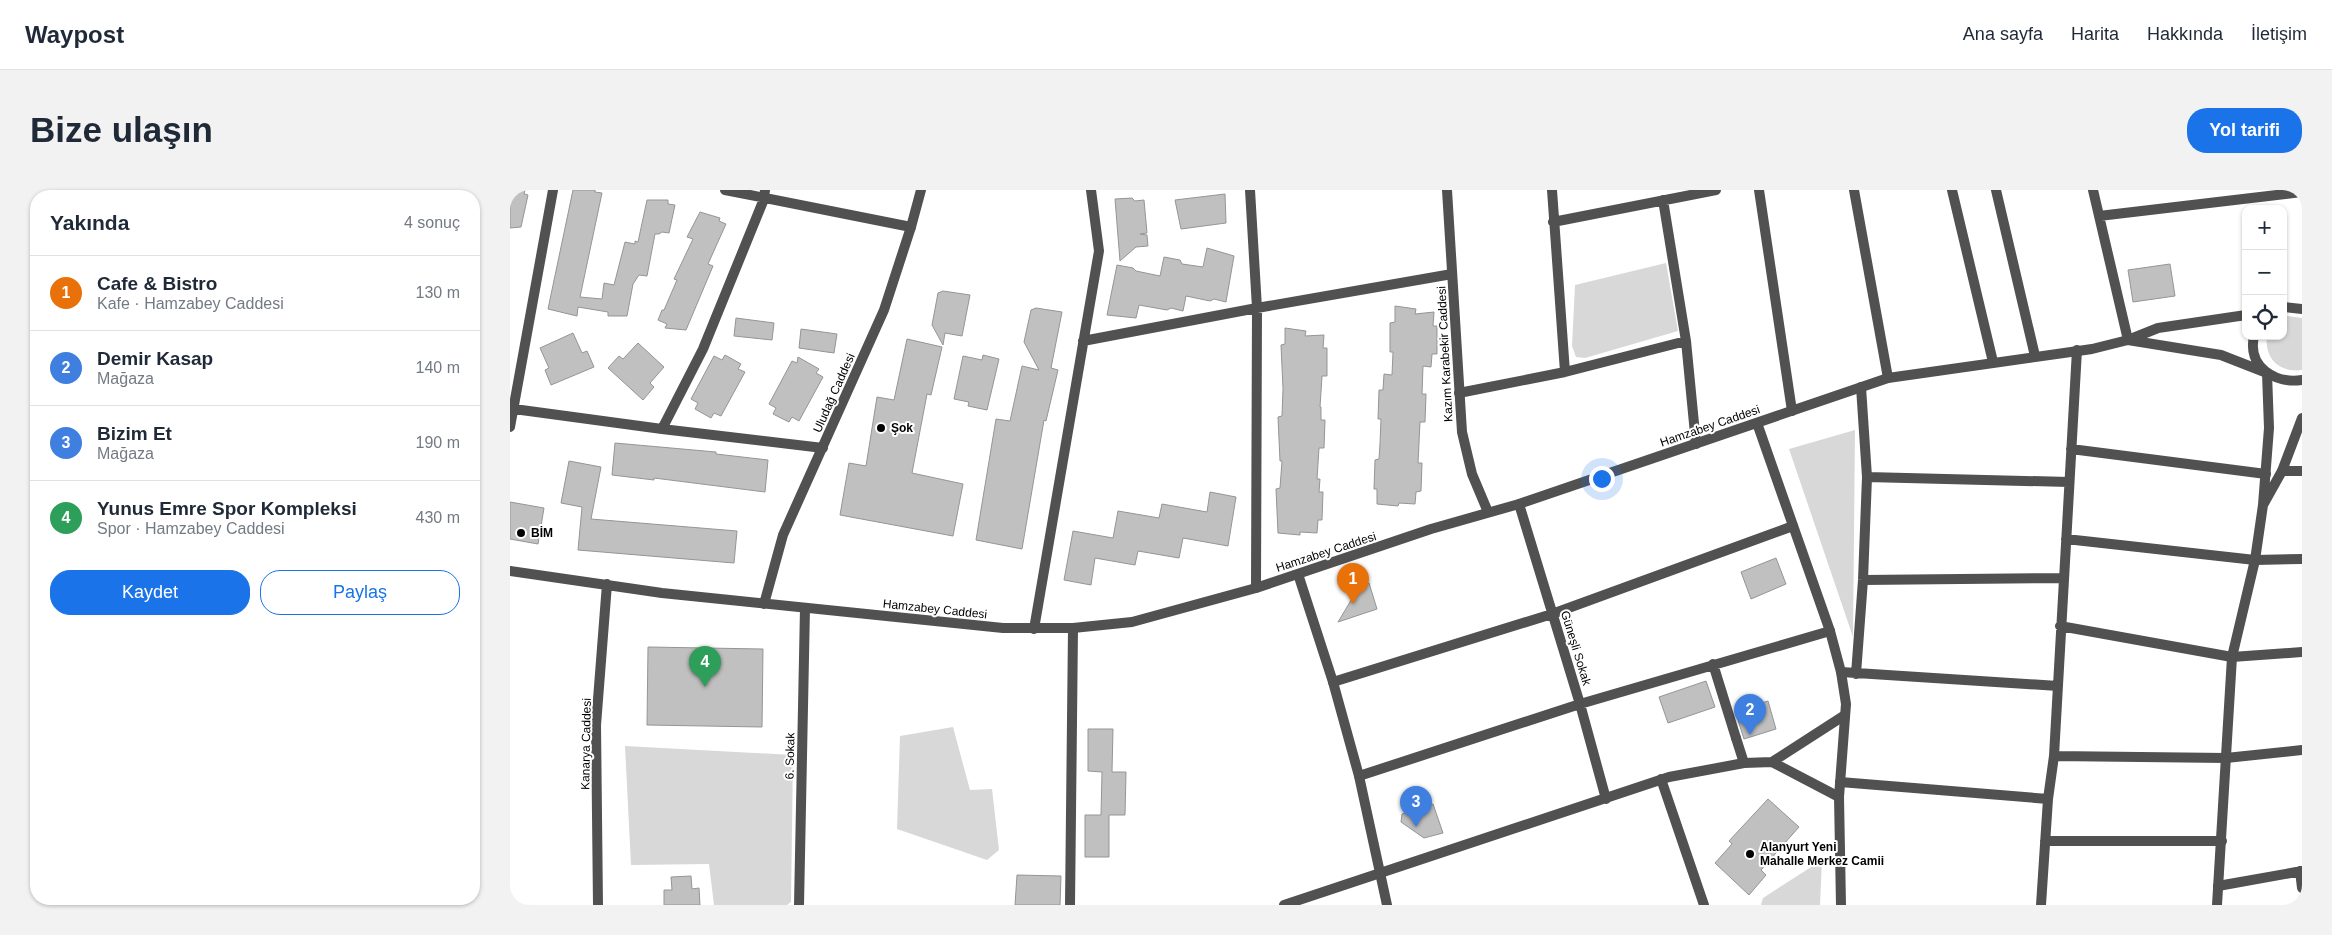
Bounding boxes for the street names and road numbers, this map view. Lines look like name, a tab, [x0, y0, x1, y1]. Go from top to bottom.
street label: Kazım Karabekir Caddesi	[1434, 286, 1456, 422]
street label: Uludağ Caddesi	[810, 351, 858, 435]
street label: Hamzabey Caddesi	[1658, 402, 1762, 450]
street label: Hamzabey Caddesi	[1274, 529, 1378, 575]
street label: Hamzabey Caddesi	[882, 597, 988, 621]
street label: Güneşli Sokak	[1558, 609, 1594, 688]
street label: Kanarya Caddesi	[578, 698, 594, 790]
street label: 6. Sokak	[783, 732, 797, 779]

